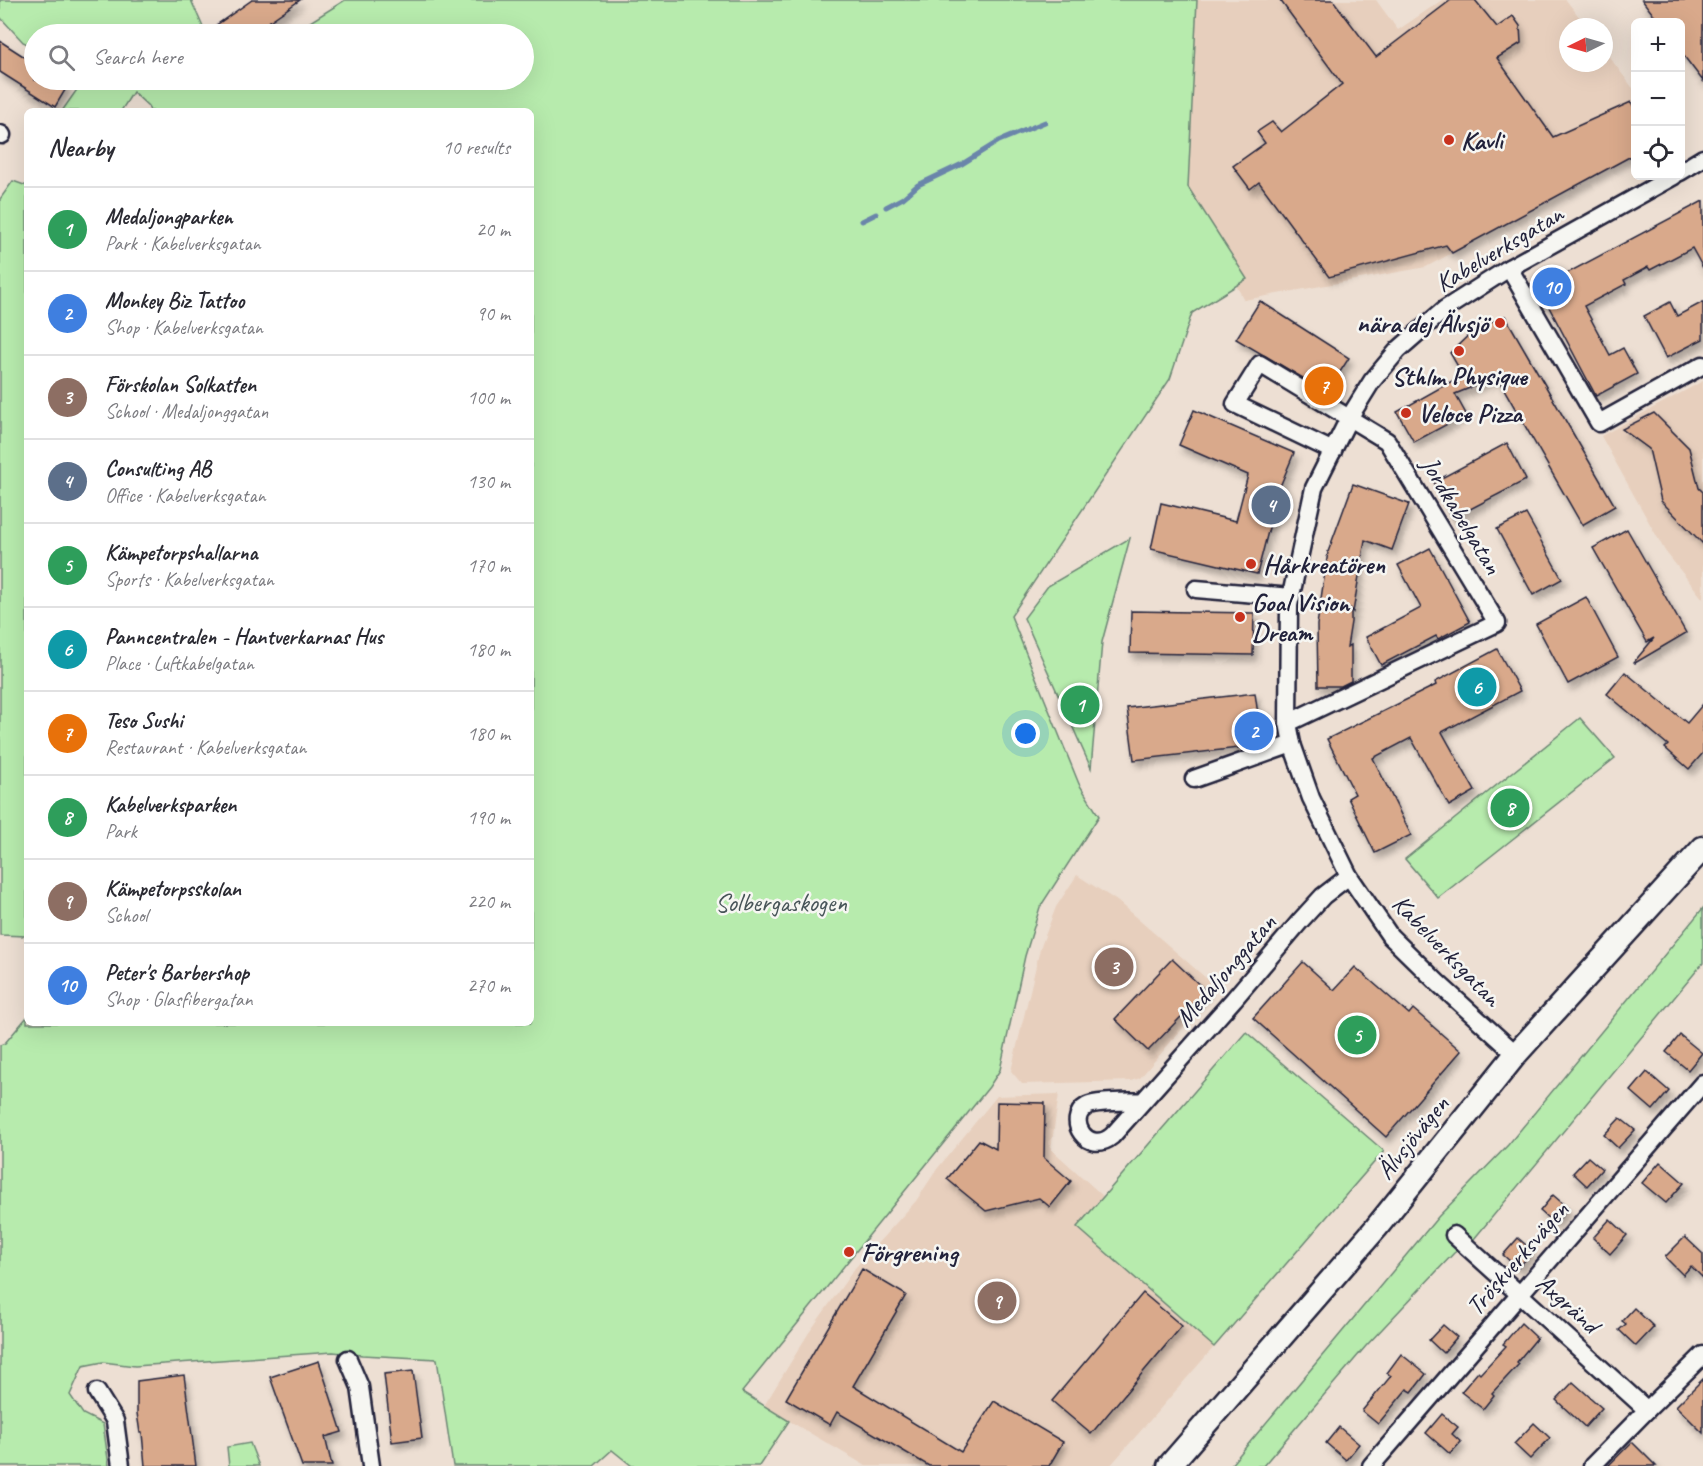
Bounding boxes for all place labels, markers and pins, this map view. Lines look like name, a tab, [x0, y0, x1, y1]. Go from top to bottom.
place label: Kavli	[1461, 124, 1505, 157]
marker: Kavli	[1442, 133, 1456, 147]
pin: 10	[1532, 264, 1572, 310]
place label: nära dej Älvsjö	[1357, 307, 1492, 340]
marker: nära dej Älvsjö	[1493, 316, 1507, 330]
marker: Sthlm Physique	[1452, 344, 1466, 358]
place label: Sthlm Physique	[1391, 360, 1529, 393]
pin: 7	[1304, 364, 1344, 408]
place label: Veloce Pizza	[1418, 397, 1524, 430]
marker: Veloce Pizza	[1399, 406, 1413, 420]
pin: 4	[1252, 482, 1290, 528]
place label: Hårkreatören	[1263, 548, 1386, 581]
marker: Hårkreatören	[1244, 557, 1258, 571]
place label: Goal Vision Dream	[1252, 586, 1351, 649]
marker: Goal Vision Dream	[1233, 610, 1247, 624]
pin: 6	[1458, 664, 1496, 710]
pin: 1	[1060, 682, 1100, 728]
pin: 2	[1234, 708, 1274, 754]
pin: 8	[1490, 786, 1530, 830]
pin: 3	[1094, 944, 1134, 990]
pin: 5	[1338, 1012, 1376, 1058]
place label: Förgrening	[861, 1236, 960, 1269]
marker: Förgrening	[842, 1245, 856, 1259]
pin: 9	[978, 1278, 1016, 1324]

